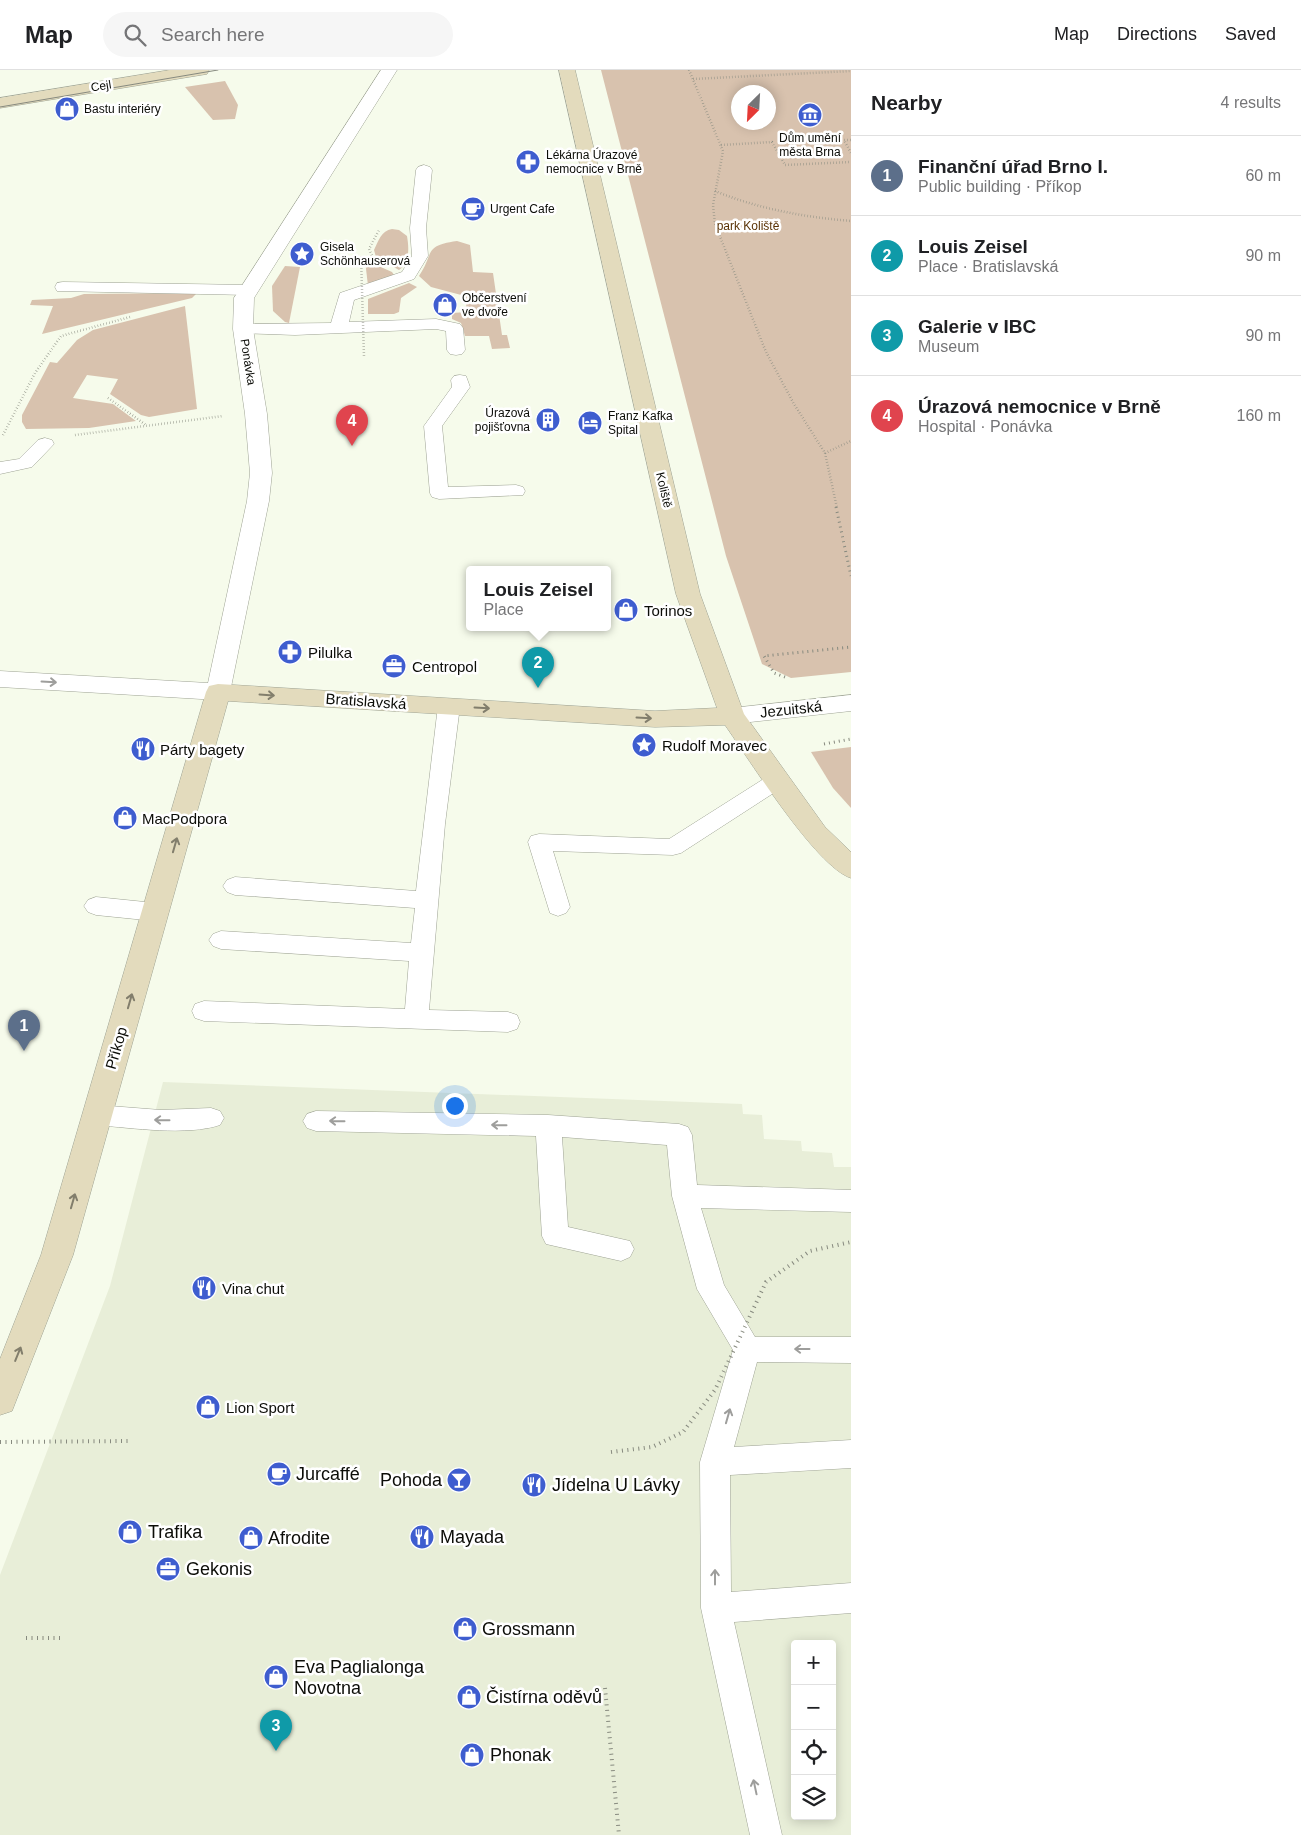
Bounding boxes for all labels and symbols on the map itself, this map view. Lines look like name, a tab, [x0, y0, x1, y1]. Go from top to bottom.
street label: Cejl	[90, 77, 112, 95]
north arrow	[731, 85, 776, 130]
shop icon: Bastu interiéry	[54, 96, 80, 122]
place label: Bastu interiéry	[84, 102, 161, 116]
museum icon: Dům umění města Brna	[797, 102, 823, 128]
place label: Dům umění města Brna	[779, 131, 842, 159]
place label: Lékárna Úrazové nemocnice v Brně	[546, 147, 642, 176]
pharmacy icon: Lékárna Úrazové nemocnice v Brně	[515, 149, 541, 175]
cafe icon: Urgent Cafe	[460, 196, 486, 222]
place label: Urgent Cafe	[490, 202, 555, 216]
park label: park Koliště	[717, 219, 780, 233]
place label: Gisela Schönhauserová	[320, 240, 410, 268]
place icon: Gisela Schönhauserová	[289, 241, 315, 267]
place label: Občerstvení ve dvoře	[462, 291, 527, 319]
shop icon: Občerstvení ve dvoře	[432, 292, 458, 318]
street label: Ponávka	[237, 338, 259, 386]
pin: 4	[336, 405, 368, 446]
place label: Úrazová pojišťovna	[475, 405, 530, 434]
building icon: Úrazová pojišťovna	[535, 407, 561, 433]
place label: Franz Kafka Spital	[608, 409, 673, 437]
hotel icon: Franz Kafka Spital	[577, 410, 603, 436]
street label: Koliště	[653, 471, 675, 509]
shop icon: Torinos	[613, 597, 639, 623]
place label: Torinos	[644, 602, 692, 619]
pharmacy icon: Pilulka	[277, 639, 303, 665]
place label: Pilulka	[308, 644, 353, 661]
pin: 2	[522, 647, 554, 688]
office icon: Centropol	[381, 653, 407, 679]
place label: Centropol	[412, 658, 477, 675]
one-way arrow	[40, 677, 56, 686]
one-way arrow	[259, 690, 275, 700]
street label: Bratislavská	[325, 690, 408, 712]
street label: Jezuitská	[759, 697, 824, 721]
one-way arrow	[473, 704, 489, 713]
one-way arrow	[636, 714, 652, 723]
place icon: Rudolf Moravec	[631, 732, 657, 758]
restaurant icon: Párty bagety	[130, 736, 156, 762]
place label: Rudolf Moravec	[662, 737, 768, 754]
place label: Párty bagety	[160, 741, 245, 758]
shop icon: MacPodpora	[112, 805, 138, 831]
place label: MacPodpora	[142, 810, 228, 827]
one-way arrow	[170, 837, 180, 853]
one-way arrow	[125, 994, 135, 1010]
pin: 1	[8, 1010, 40, 1051]
street label: Příkop	[102, 1025, 130, 1071]
your location	[442, 1093, 468, 1119]
one-way arrow	[154, 1115, 170, 1125]
one-way arrow	[329, 1116, 346, 1126]
one-way arrow	[492, 1120, 508, 1129]
one-way arrow	[68, 1194, 78, 1210]
restaurant icon: Vina chut	[191, 1275, 217, 1301]
place label: Vina chut	[222, 1280, 285, 1297]
one-way arrow	[795, 1344, 811, 1354]
one-way arrow	[14, 1347, 23, 1362]
shop icon: Lion Sport	[195, 1394, 221, 1420]
place label: Lion Sport	[226, 1399, 295, 1416]
one-way arrow	[723, 1408, 733, 1424]
cafe icon: Jurcaffé	[266, 1461, 292, 1487]
place label: Jurcaffé	[296, 1464, 360, 1484]
bar icon: Pohoda	[446, 1467, 472, 1493]
place label: Pohoda	[380, 1470, 443, 1490]
restaurant icon: Jídelna U Lávky	[521, 1472, 547, 1498]
place label: Jídelna U Lávky	[552, 1475, 680, 1495]
shop icon: Trafika	[117, 1519, 143, 1545]
place label: Trafika	[148, 1522, 203, 1542]
restaurant icon: Mayada	[409, 1524, 435, 1550]
shop icon: Afrodite	[238, 1525, 264, 1551]
place label: Mayada	[440, 1527, 505, 1547]
place label: Afrodite	[268, 1528, 330, 1548]
office icon: Gekonis	[155, 1556, 181, 1582]
place label: Gekonis	[186, 1559, 252, 1579]
one-way arrow	[711, 1569, 720, 1585]
shop icon: Grossmann	[452, 1616, 478, 1642]
place label: Grossmann	[482, 1619, 575, 1639]
place label: Eva Paglialonga Novotna	[294, 1657, 425, 1698]
shop icon: Eva Paglialonga Novotna	[263, 1664, 289, 1690]
shop icon: Čistírna oděvů	[456, 1684, 482, 1710]
place label: Čistírna oděvů	[486, 1686, 602, 1707]
pin: 3	[260, 1710, 292, 1751]
shop icon: Phonak	[459, 1742, 485, 1768]
place label: Phonak	[490, 1745, 552, 1765]
one-way arrow	[750, 1780, 760, 1796]

